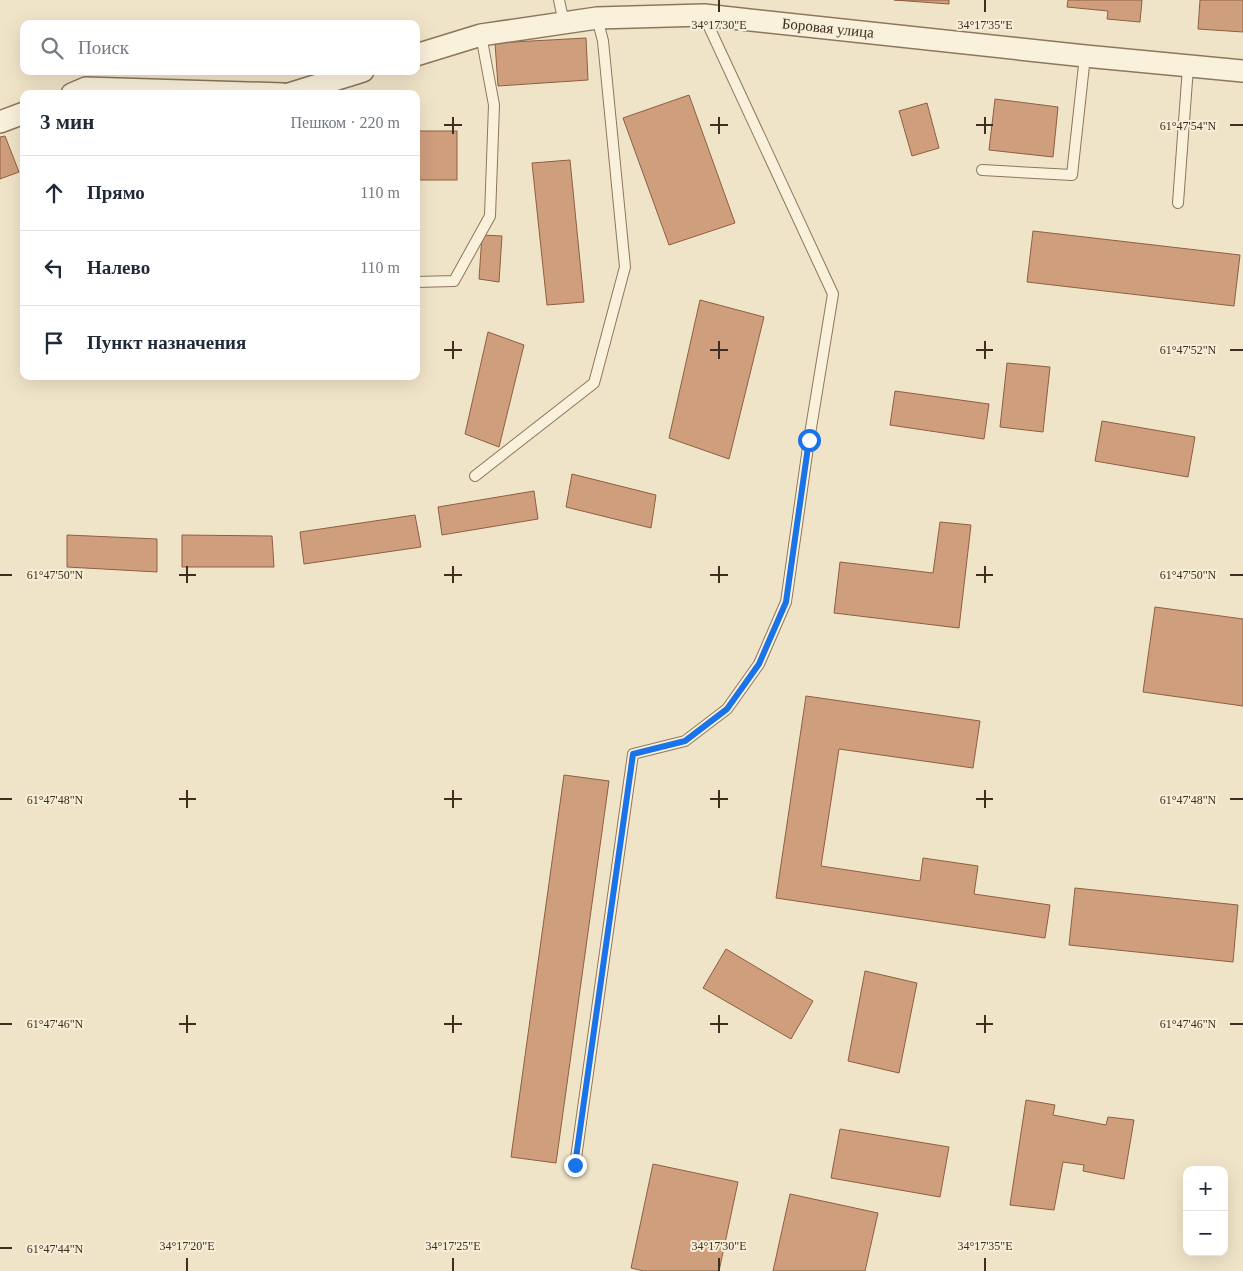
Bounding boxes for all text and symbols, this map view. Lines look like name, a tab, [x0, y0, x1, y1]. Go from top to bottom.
street label: Боровая улица	[781, 15, 875, 41]
text: 34°17'30"E	[691, 18, 747, 32]
text: 34°17'35"E	[957, 18, 1013, 32]
search box	[20, 20, 420, 75]
icon: search	[38, 34, 66, 62]
text: Поиск	[78, 37, 129, 58]
text: 3 мин	[40, 110, 94, 134]
text: Пешком · 220 m	[290, 114, 400, 131]
text: 61°47'54"N	[1160, 119, 1217, 133]
icon: ahead	[40, 179, 68, 207]
text: Прямо	[87, 182, 145, 203]
text: 110 m	[360, 184, 400, 201]
icon: left	[40, 254, 68, 282]
text: Налево	[87, 257, 150, 278]
text: 110 m	[360, 259, 400, 276]
icon: arrive	[40, 329, 68, 357]
text: Пункт назначения	[87, 332, 246, 353]
text: 61°47'52"N	[1160, 343, 1217, 357]
route start	[798, 429, 821, 452]
text: 61°47'50"N	[27, 568, 84, 582]
text: 61°47'50"N	[1160, 568, 1217, 582]
text: 61°47'48"N	[27, 793, 84, 807]
text: 61°47'48"N	[1160, 793, 1217, 807]
text: 61°47'46"N	[27, 1017, 84, 1031]
text: 61°47'46"N	[1160, 1017, 1217, 1031]
route end	[564, 1154, 587, 1177]
map controls	[1183, 1166, 1228, 1256]
button: +	[1183, 1166, 1228, 1211]
button: −	[1183, 1211, 1228, 1256]
text: 34°17'20"E	[159, 1239, 215, 1253]
text: 34°17'25"E	[425, 1239, 481, 1253]
text: 34°17'30"E	[691, 1239, 747, 1253]
text: 34°17'35"E	[957, 1239, 1013, 1253]
text: 61°47'44"N	[27, 1242, 84, 1256]

